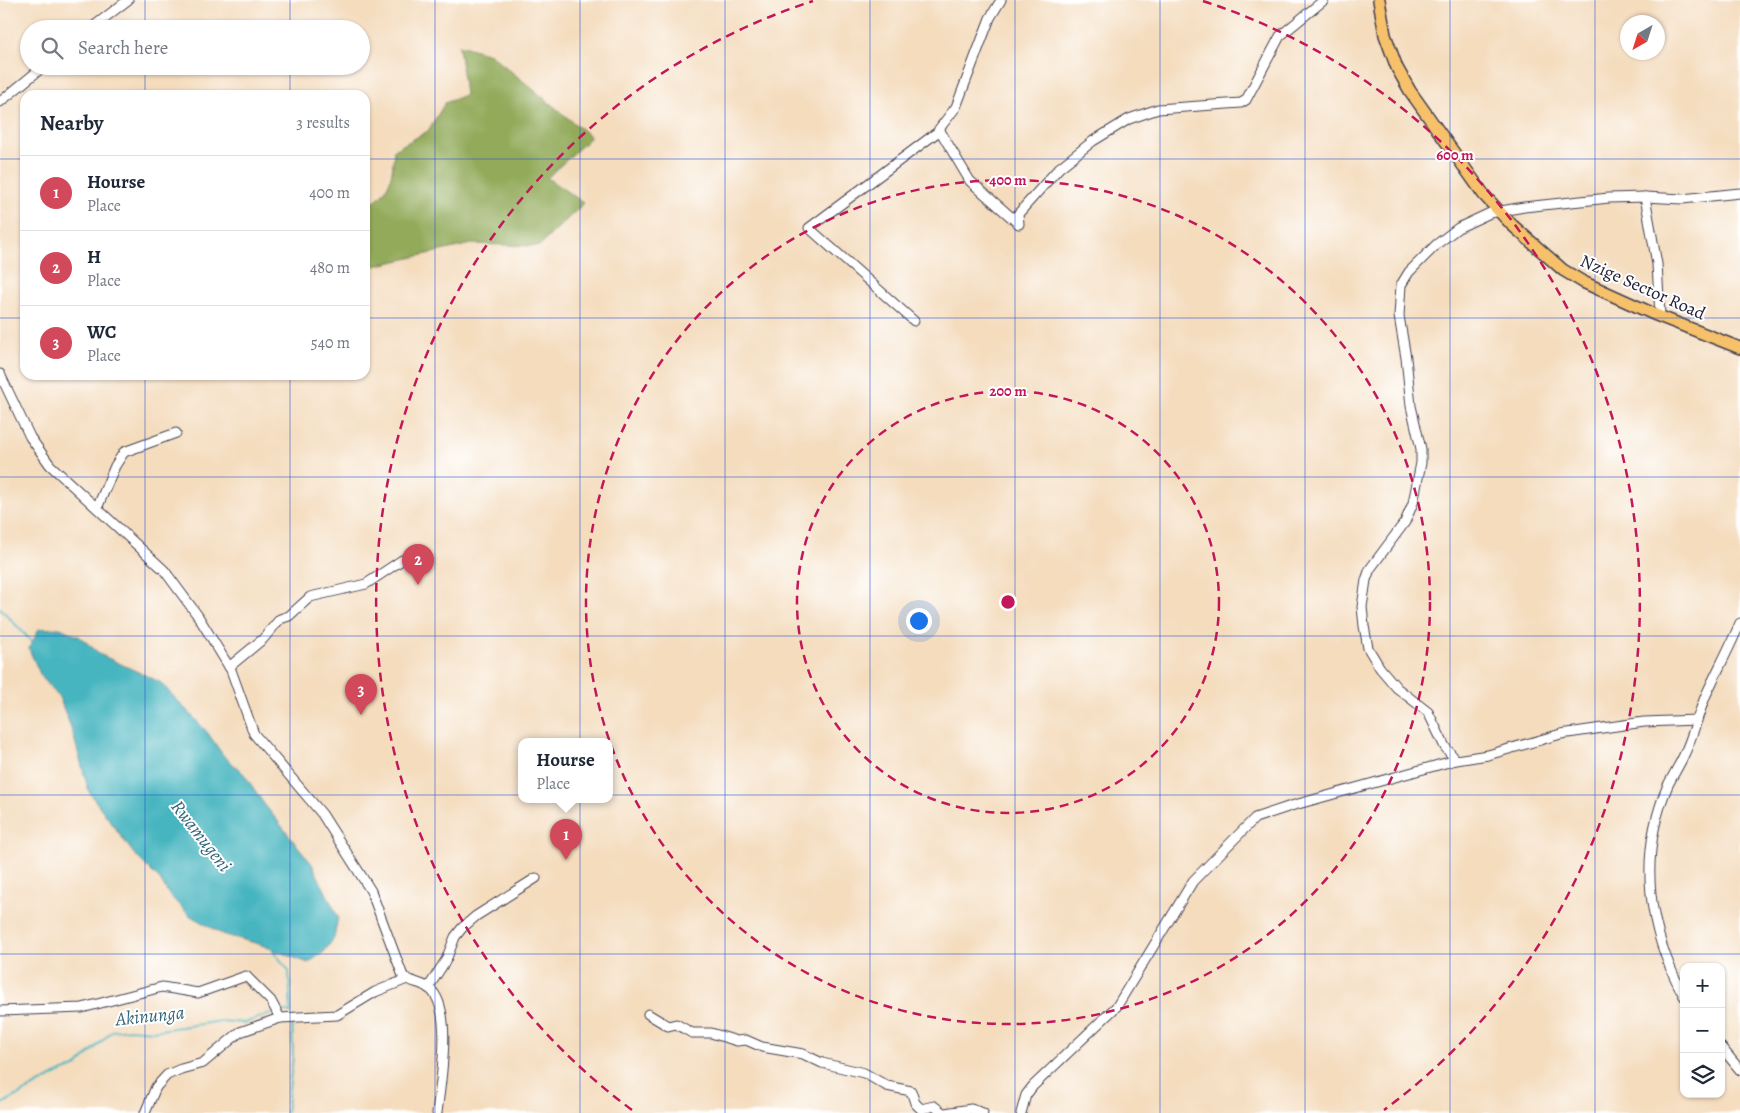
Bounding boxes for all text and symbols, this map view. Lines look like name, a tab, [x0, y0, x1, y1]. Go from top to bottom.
north arrow	[1620, 15, 1665, 60]
search box	[20, 20, 370, 75]
icon: search	[38, 34, 66, 62]
text: Search here	[78, 35, 168, 61]
text: Nearby	[40, 109, 103, 137]
text: 3 results	[296, 112, 350, 134]
text: 600 m	[1436, 145, 1474, 165]
text: Hourse	[87, 169, 145, 195]
text: 400 m	[989, 170, 1027, 190]
text: 1	[53, 182, 59, 204]
text: 400 m	[309, 182, 350, 204]
text: Place	[87, 195, 121, 217]
text: H	[87, 244, 101, 270]
street label: Nzige Sector Road	[1577, 249, 1710, 325]
text: 2	[52, 257, 60, 279]
text: 480 m	[310, 257, 350, 279]
text: Place	[87, 270, 121, 292]
text: WC	[87, 319, 116, 345]
text: 3	[53, 332, 59, 354]
text: 540 m	[311, 332, 350, 354]
text: Place	[87, 345, 121, 367]
text: 200 m	[989, 381, 1027, 401]
pin: 2	[402, 544, 434, 585]
centre of rings	[999, 593, 1017, 611]
your location	[906, 608, 932, 634]
pin: 3	[345, 674, 377, 715]
popup	[518, 738, 613, 803]
text: Hourse	[536, 747, 595, 773]
text: Place	[536, 773, 570, 795]
water label: Rwamugeni	[165, 795, 237, 877]
pin: 1	[550, 819, 582, 860]
map controls	[1680, 963, 1725, 1098]
button: +	[1680, 963, 1725, 1008]
water label: Akinunga	[113, 999, 186, 1033]
button: −	[1680, 1008, 1725, 1053]
button: layers	[1680, 1053, 1725, 1098]

